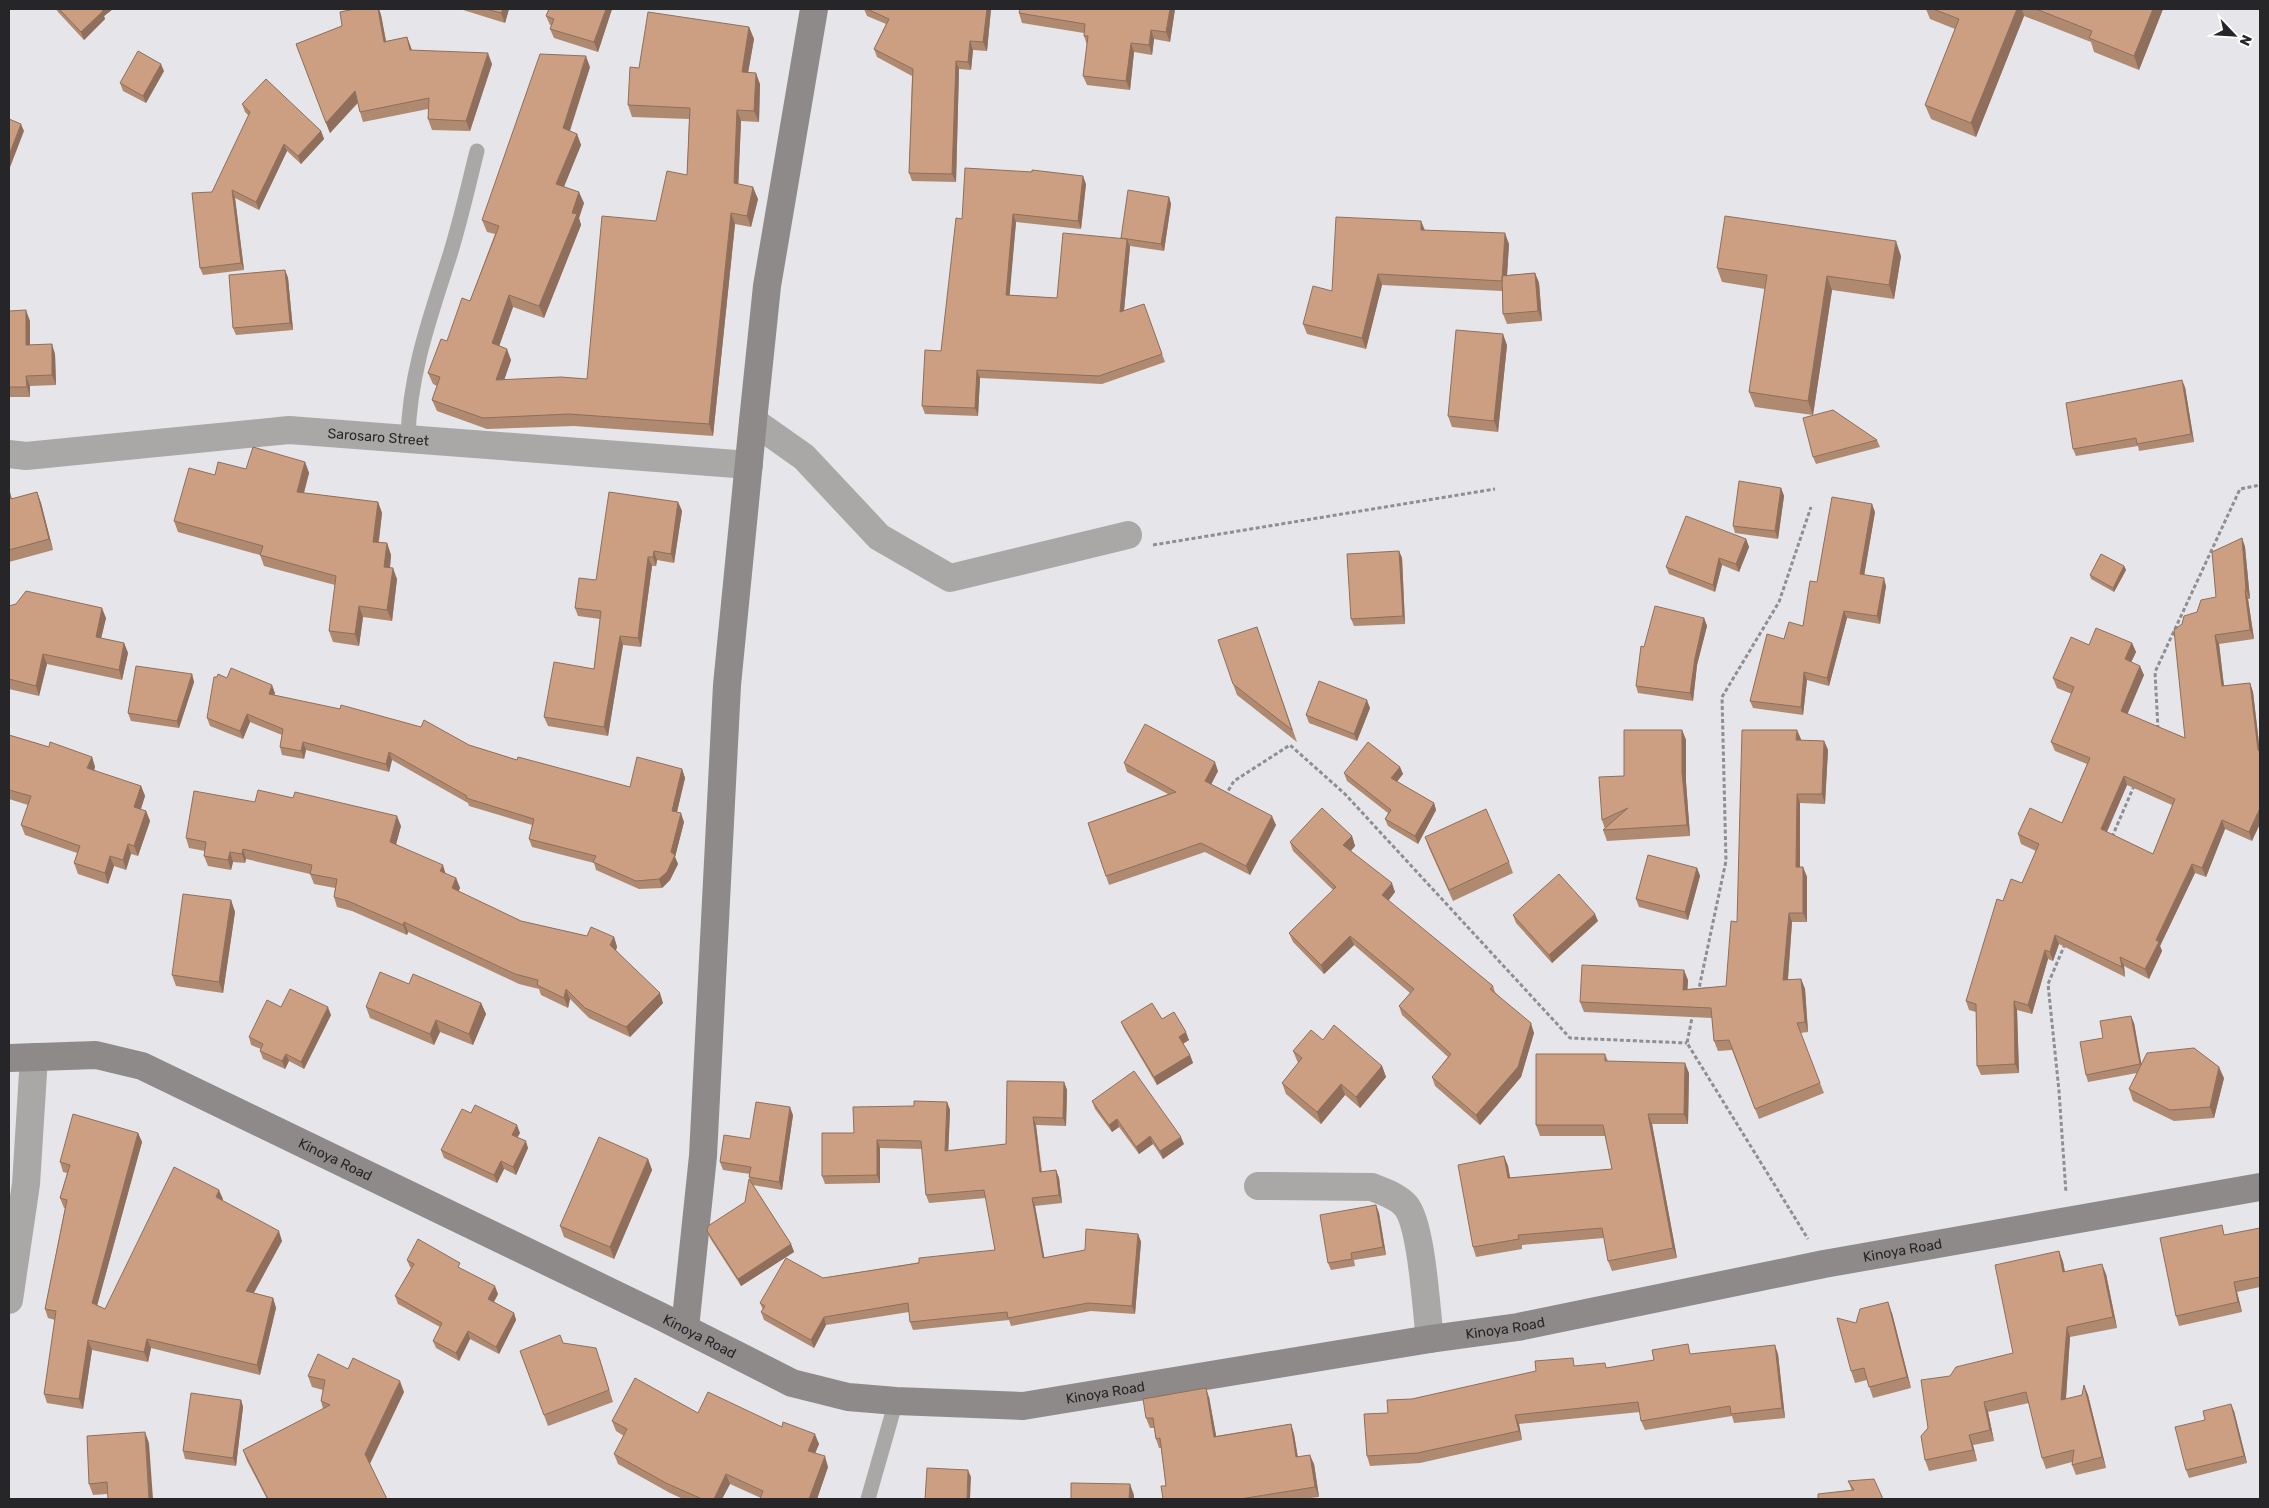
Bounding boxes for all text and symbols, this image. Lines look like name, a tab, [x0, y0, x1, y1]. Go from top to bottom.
north arrow	[2209, 10, 2259, 60]
text: N	[2235, 32, 2255, 48]
street label: Sarosaro Street	[327, 424, 430, 449]
street label: Kinoya Road	[296, 1134, 375, 1184]
street label: Kinoya Road	[1862, 1235, 1943, 1265]
street label: Kinoya Road	[660, 1310, 739, 1362]
street label: Kinoya Road	[1465, 1313, 1546, 1343]
street label: Kinoya Road	[1065, 1378, 1146, 1407]

